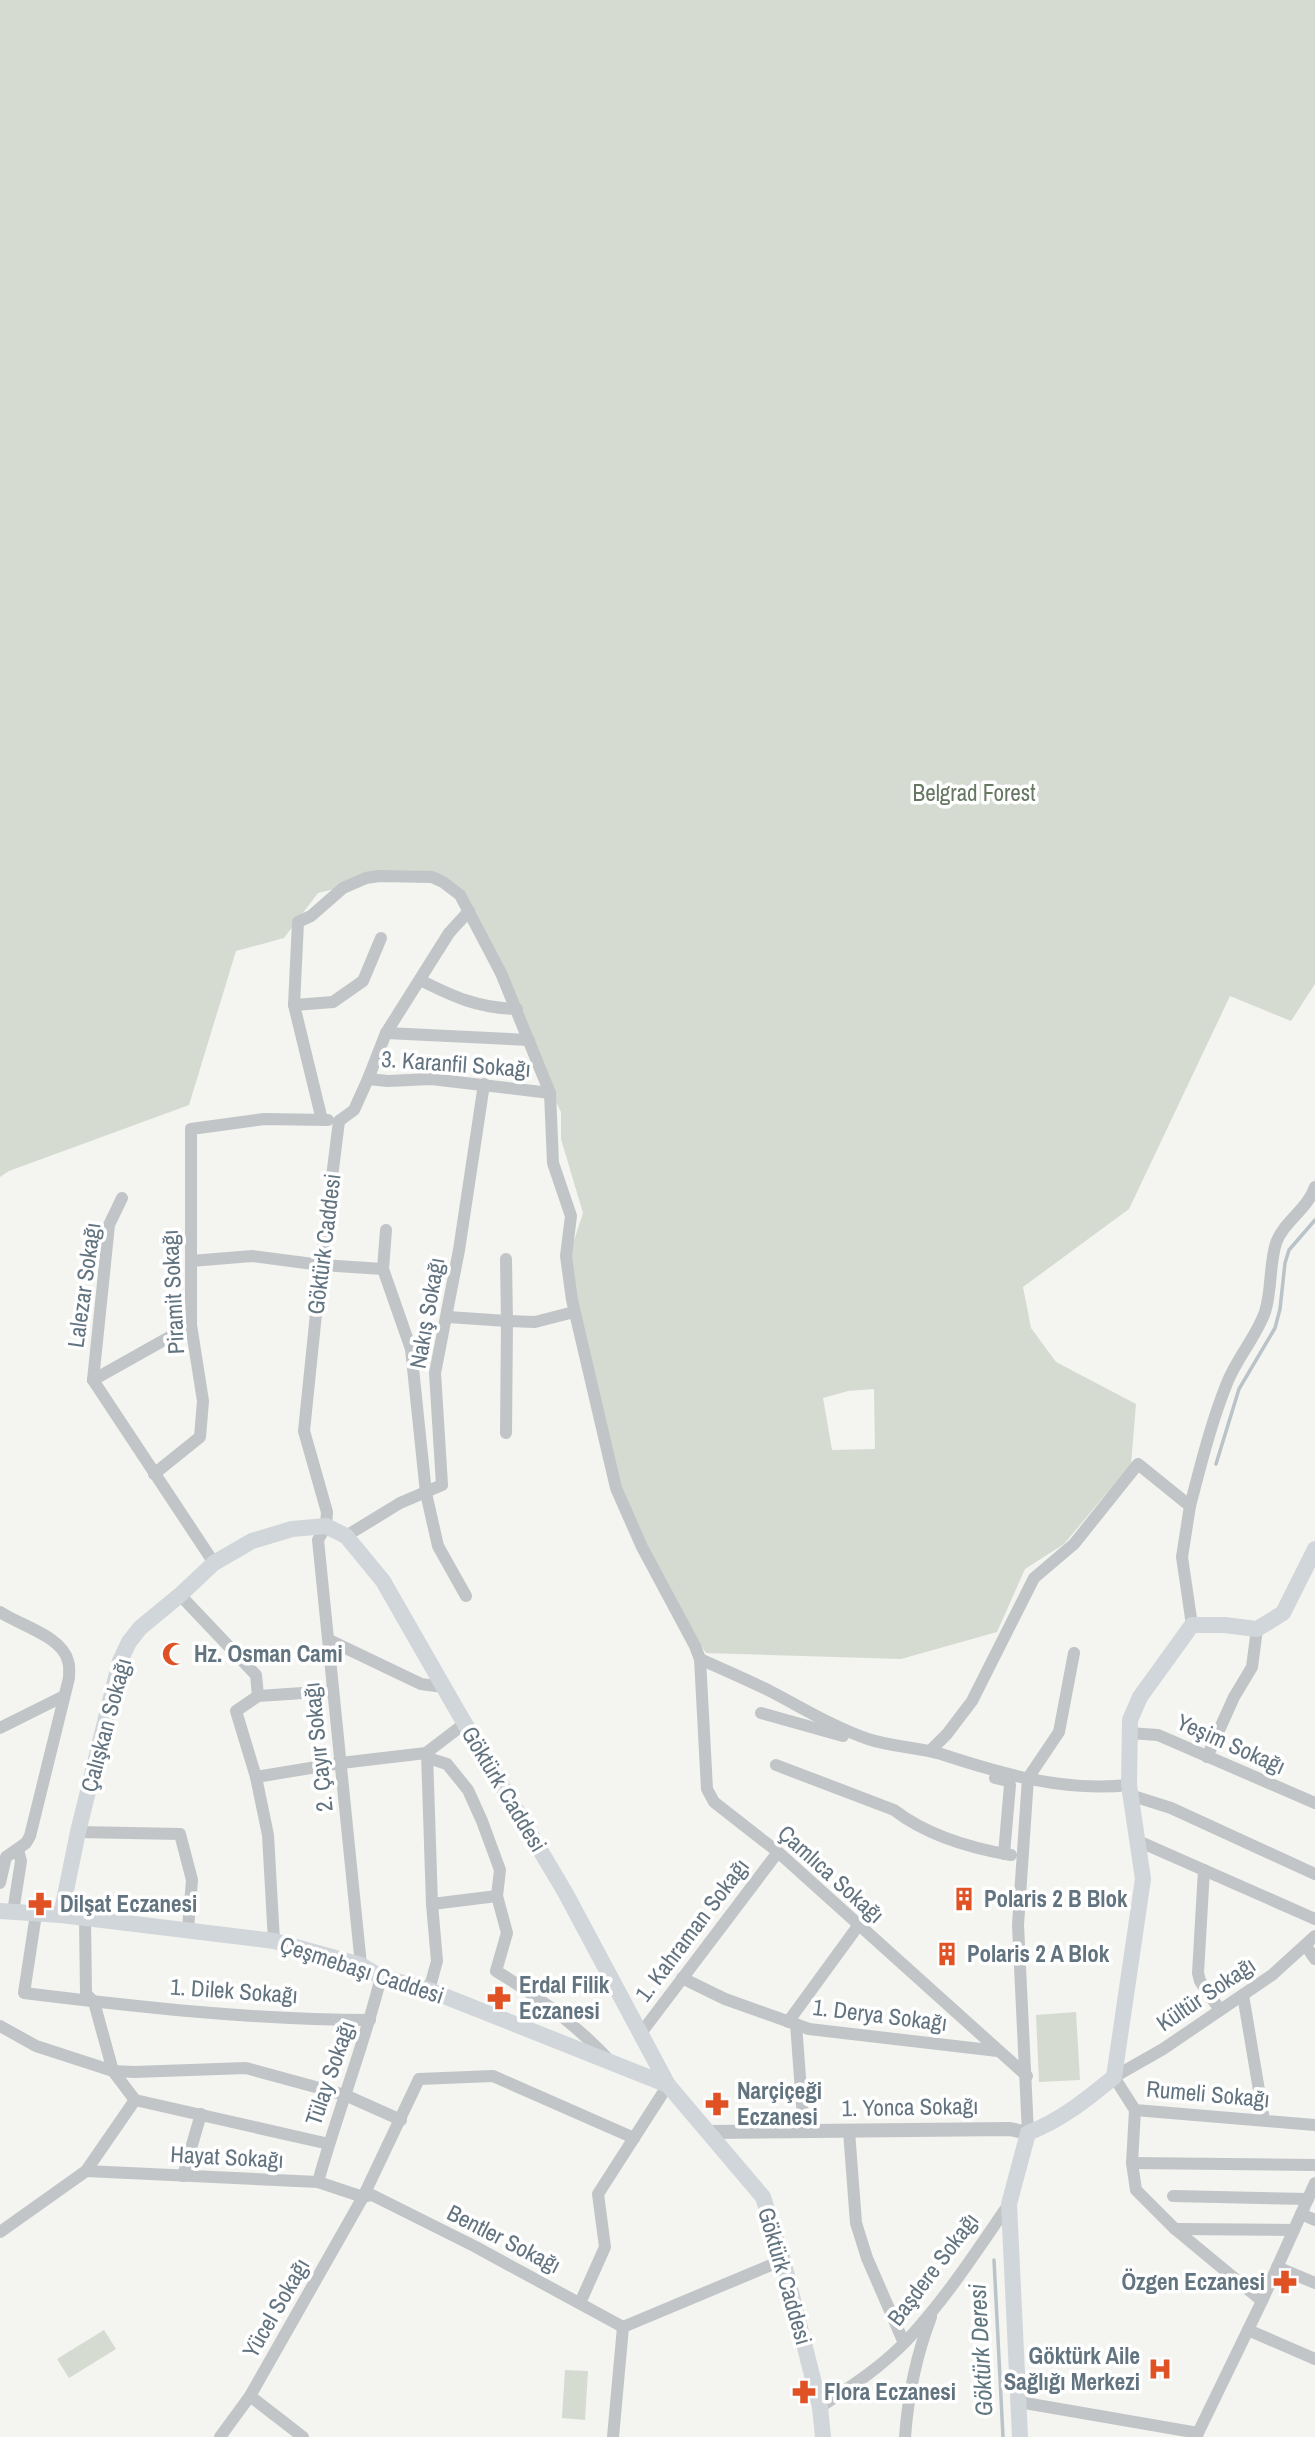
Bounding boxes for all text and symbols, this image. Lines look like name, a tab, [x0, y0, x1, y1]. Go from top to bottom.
park label: Belgrad Forest	[913, 777, 1035, 808]
street label: 3. Karanfil Sokağı	[380, 1043, 532, 1084]
street label: Göktürk Caddesi	[299, 1172, 348, 1316]
street label: Lalezar Sokağı	[59, 1220, 108, 1349]
street label: Piramit Sokağı	[154, 1229, 191, 1355]
street label: Nakış Sokağı	[402, 1255, 452, 1371]
place label: Hz. Osman Cami	[194, 1638, 343, 1669]
mosque icon: Hz. Osman Cami	[160, 1640, 188, 1668]
street label: Çalışkan Sokağı	[73, 1655, 138, 1795]
street label: 2. Çayır Sokağı	[295, 1681, 340, 1813]
street label: Yeşim Sokağı	[1172, 1706, 1290, 1781]
street label: Göktürk Caddesi	[455, 1720, 554, 1857]
street label: Çamlıca Sokağı	[771, 1818, 891, 1930]
street label: 1. Kahraman Sokağı	[627, 1852, 756, 2008]
place label: Polaris 2 B Blok	[984, 1883, 1128, 1914]
building icon: Polaris 2 B Blok	[950, 1885, 978, 1913]
place label: Dilşat Eczanesi	[60, 1888, 197, 1919]
pharmacy icon: Dilşat Eczanesi	[26, 1890, 54, 1918]
street label: Çeşmebaşı Caddesi	[276, 1928, 448, 2011]
place label: Polaris 2 A Blok	[967, 1938, 1110, 1969]
building icon: Polaris 2 A Blok	[933, 1940, 961, 1968]
street label: Kültür Sokağı	[1150, 1949, 1261, 2038]
place label: Erdal Filik Eczanesi	[519, 1969, 610, 2026]
street label: 1. Dilek Sokağı	[169, 1971, 299, 2010]
pharmacy icon: Erdal Filik Eczanesi	[485, 1984, 513, 2012]
street label: 1. Derya Sokağı	[811, 1991, 949, 2038]
street label: Tülay Sokağı	[297, 2017, 362, 2129]
street label: Rumeli Sokağı	[1145, 2073, 1271, 2114]
place label: Narçiçeği Eczanesi	[737, 2075, 822, 2132]
pharmacy icon: Narçiçeği Eczanesi	[703, 2090, 731, 2118]
street label: 1. Yonca Sokağı	[841, 2090, 979, 2123]
street label: Hayat Sokağı	[170, 2138, 284, 2175]
street label: Bentler Sokağı	[442, 2197, 566, 2280]
street label: Göktürk Caddesi	[751, 2204, 820, 2348]
street label: Başdere Sokağı	[880, 2206, 985, 2332]
street label: Yücel Sokağı	[235, 2252, 317, 2363]
place label: Özgen Eczanesi	[1121, 2266, 1265, 2297]
pharmacy icon: Özgen Eczanesi	[1271, 2268, 1299, 2296]
water label: Göktürk Deresi	[961, 2283, 999, 2417]
place label: Göktürk Aile Sağlığı Merkezi	[1004, 2340, 1140, 2397]
hospital icon: Göktürk Aile Sağlığı Merkezi	[1146, 2355, 1174, 2383]
place label: Flora Eczanesi	[824, 2376, 956, 2407]
pharmacy icon: Flora Eczanesi	[790, 2378, 818, 2406]

